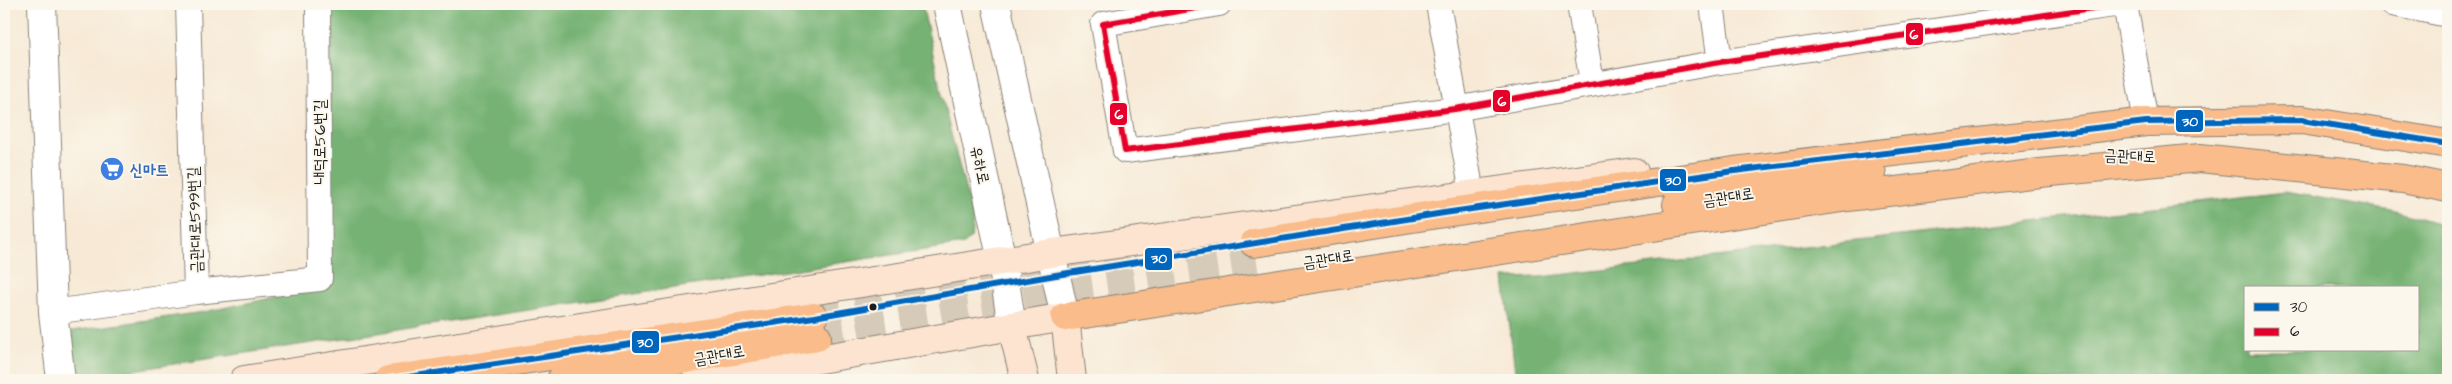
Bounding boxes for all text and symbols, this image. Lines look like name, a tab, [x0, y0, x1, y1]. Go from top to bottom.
line badge: 6	[1905, 22, 1924, 46]
text: 6	[1910, 25, 1919, 45]
line badge: 6	[1492, 89, 1511, 113]
text: 6	[1498, 92, 1507, 112]
street label: 내덕로56번길	[309, 99, 331, 185]
line badge: 6	[1109, 102, 1128, 126]
text: 6	[1115, 105, 1124, 125]
line badge: 30	[2175, 109, 2204, 133]
text: 30	[2181, 112, 2198, 132]
street label: 유하로	[965, 144, 995, 186]
street label: 금관대로	[2104, 144, 2156, 168]
supermarket icon: 신마트	[99, 156, 125, 182]
place label: 신마트	[130, 159, 169, 181]
street label: 금관대로599번길	[182, 166, 208, 274]
line badge: 30	[1659, 168, 1687, 192]
text: 30	[1664, 171, 1681, 191]
street label: 금관대로	[1701, 182, 1755, 212]
street label: 금관대로	[1301, 244, 1355, 274]
line badge: 30	[1144, 247, 1173, 271]
text: 30	[1150, 249, 1167, 269]
legend	[2244, 286, 2420, 352]
text: 30	[2290, 297, 2308, 318]
unlabelled marker	[868, 302, 878, 312]
text: 6	[2290, 321, 2300, 342]
line badge: 30	[631, 330, 660, 354]
text: 30	[636, 333, 653, 353]
street label: 금관대로	[692, 340, 746, 370]

